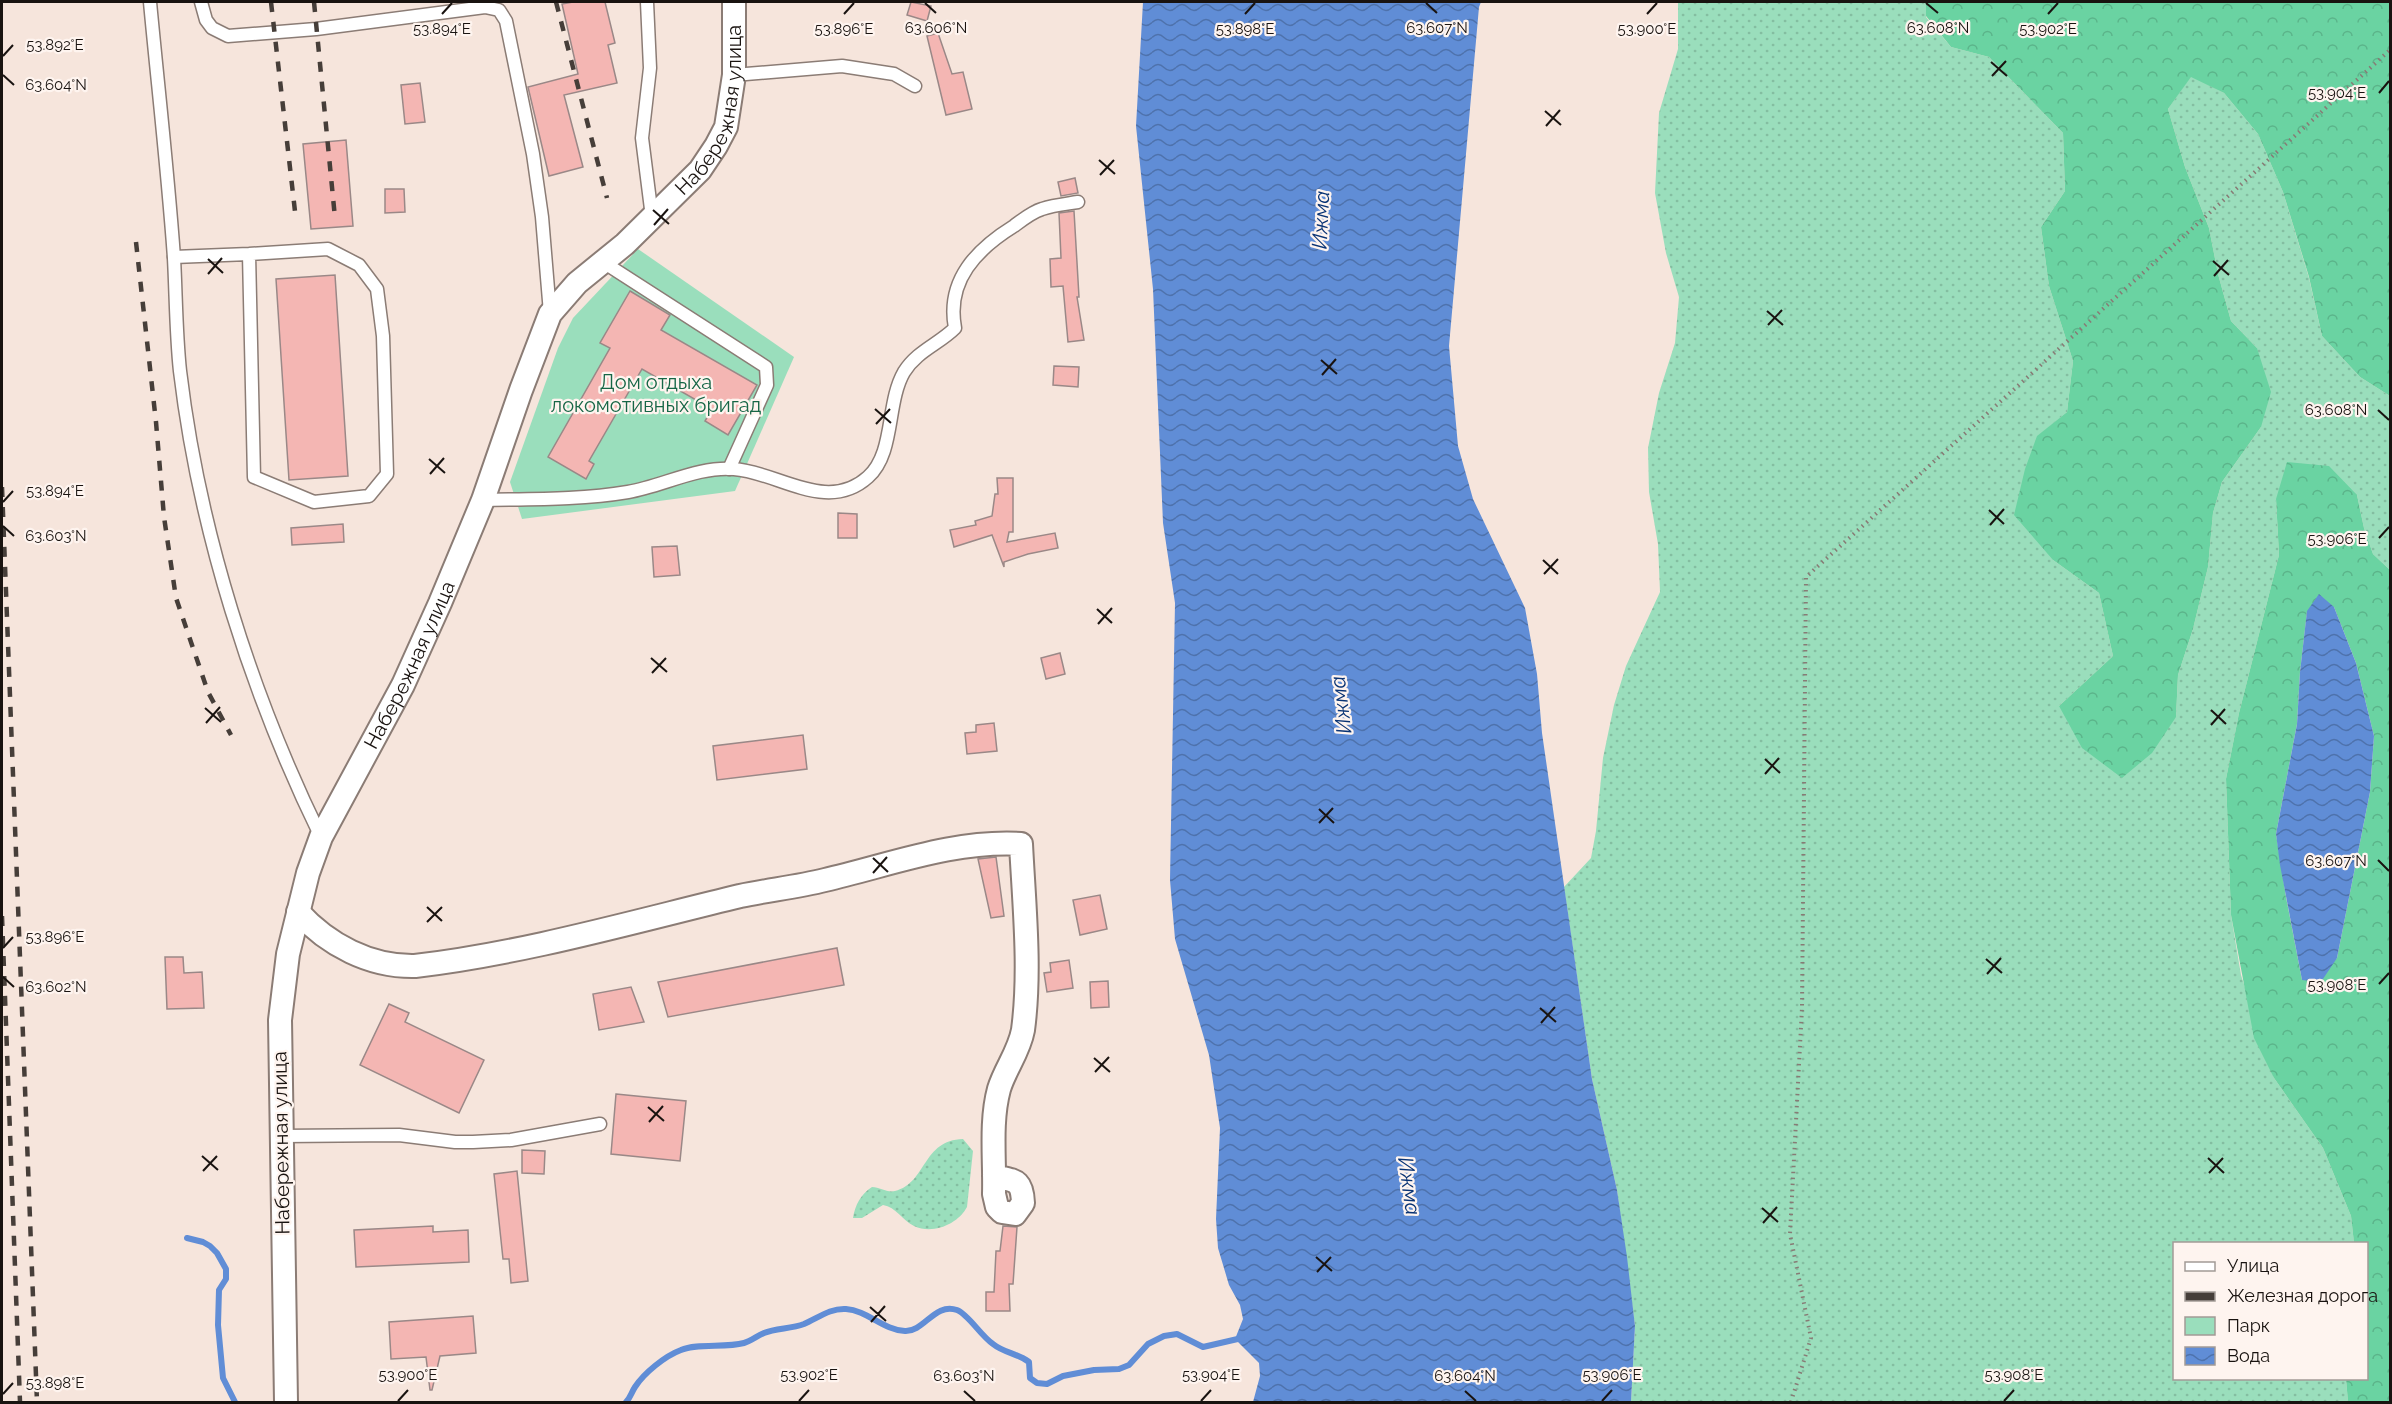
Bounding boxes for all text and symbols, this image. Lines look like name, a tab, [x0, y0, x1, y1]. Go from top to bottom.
text: 63.606°N	[905, 19, 967, 37]
text: 63.607°N	[1406, 19, 1468, 37]
text: 63.608°N	[1907, 19, 1969, 37]
text: 53.894°E	[413, 20, 471, 38]
text: 53.896°E	[815, 20, 873, 38]
text: 53.898°E	[1216, 20, 1274, 38]
text: 53.900°E	[1618, 20, 1677, 38]
text: 53.902°E	[2019, 20, 2077, 38]
street label: Набережная улица	[670, 25, 747, 200]
text: 53.892°E	[26, 36, 84, 54]
text: 63.604°N	[25, 76, 87, 94]
text: 53.904°E	[2308, 84, 2366, 102]
water label: Ижма	[1306, 190, 1335, 250]
park label: Дом отдыха локомотивных бригад	[551, 370, 762, 417]
text: 63.608°N	[2305, 401, 2367, 419]
text: 53.894°E	[26, 482, 84, 500]
text: 63.603°N	[25, 527, 87, 545]
text: 53.906°E	[2307, 530, 2367, 548]
street label: Набережная улица	[359, 577, 460, 753]
water label: Ижма	[1325, 675, 1356, 736]
text: 63.607°N	[2305, 852, 2367, 870]
text: 53.896°E	[26, 928, 84, 946]
text: 53.908°E	[2307, 976, 2367, 994]
text: 63.602°N	[25, 978, 87, 996]
street label: Набережная улица	[267, 1051, 295, 1235]
water label: Ижма	[1393, 1155, 1426, 1217]
legend	[2173, 1242, 2368, 1380]
text: Улица	[2227, 1255, 2279, 1276]
text: Железная дорога	[2227, 1285, 2378, 1306]
text: Парк	[2227, 1315, 2270, 1336]
text: Вода	[2227, 1345, 2270, 1366]
text: 53.900°E	[379, 1366, 438, 1384]
text: 53.902°E	[780, 1366, 838, 1384]
text: 53.904°E	[1182, 1366, 1240, 1384]
text: 53.906°E	[1582, 1366, 1642, 1384]
text: 53.908°E	[1984, 1366, 2044, 1384]
text: 63.603°N	[933, 1367, 995, 1385]
text: 63.604°N	[1434, 1367, 1496, 1385]
text: 53.898°E	[26, 1374, 84, 1392]

